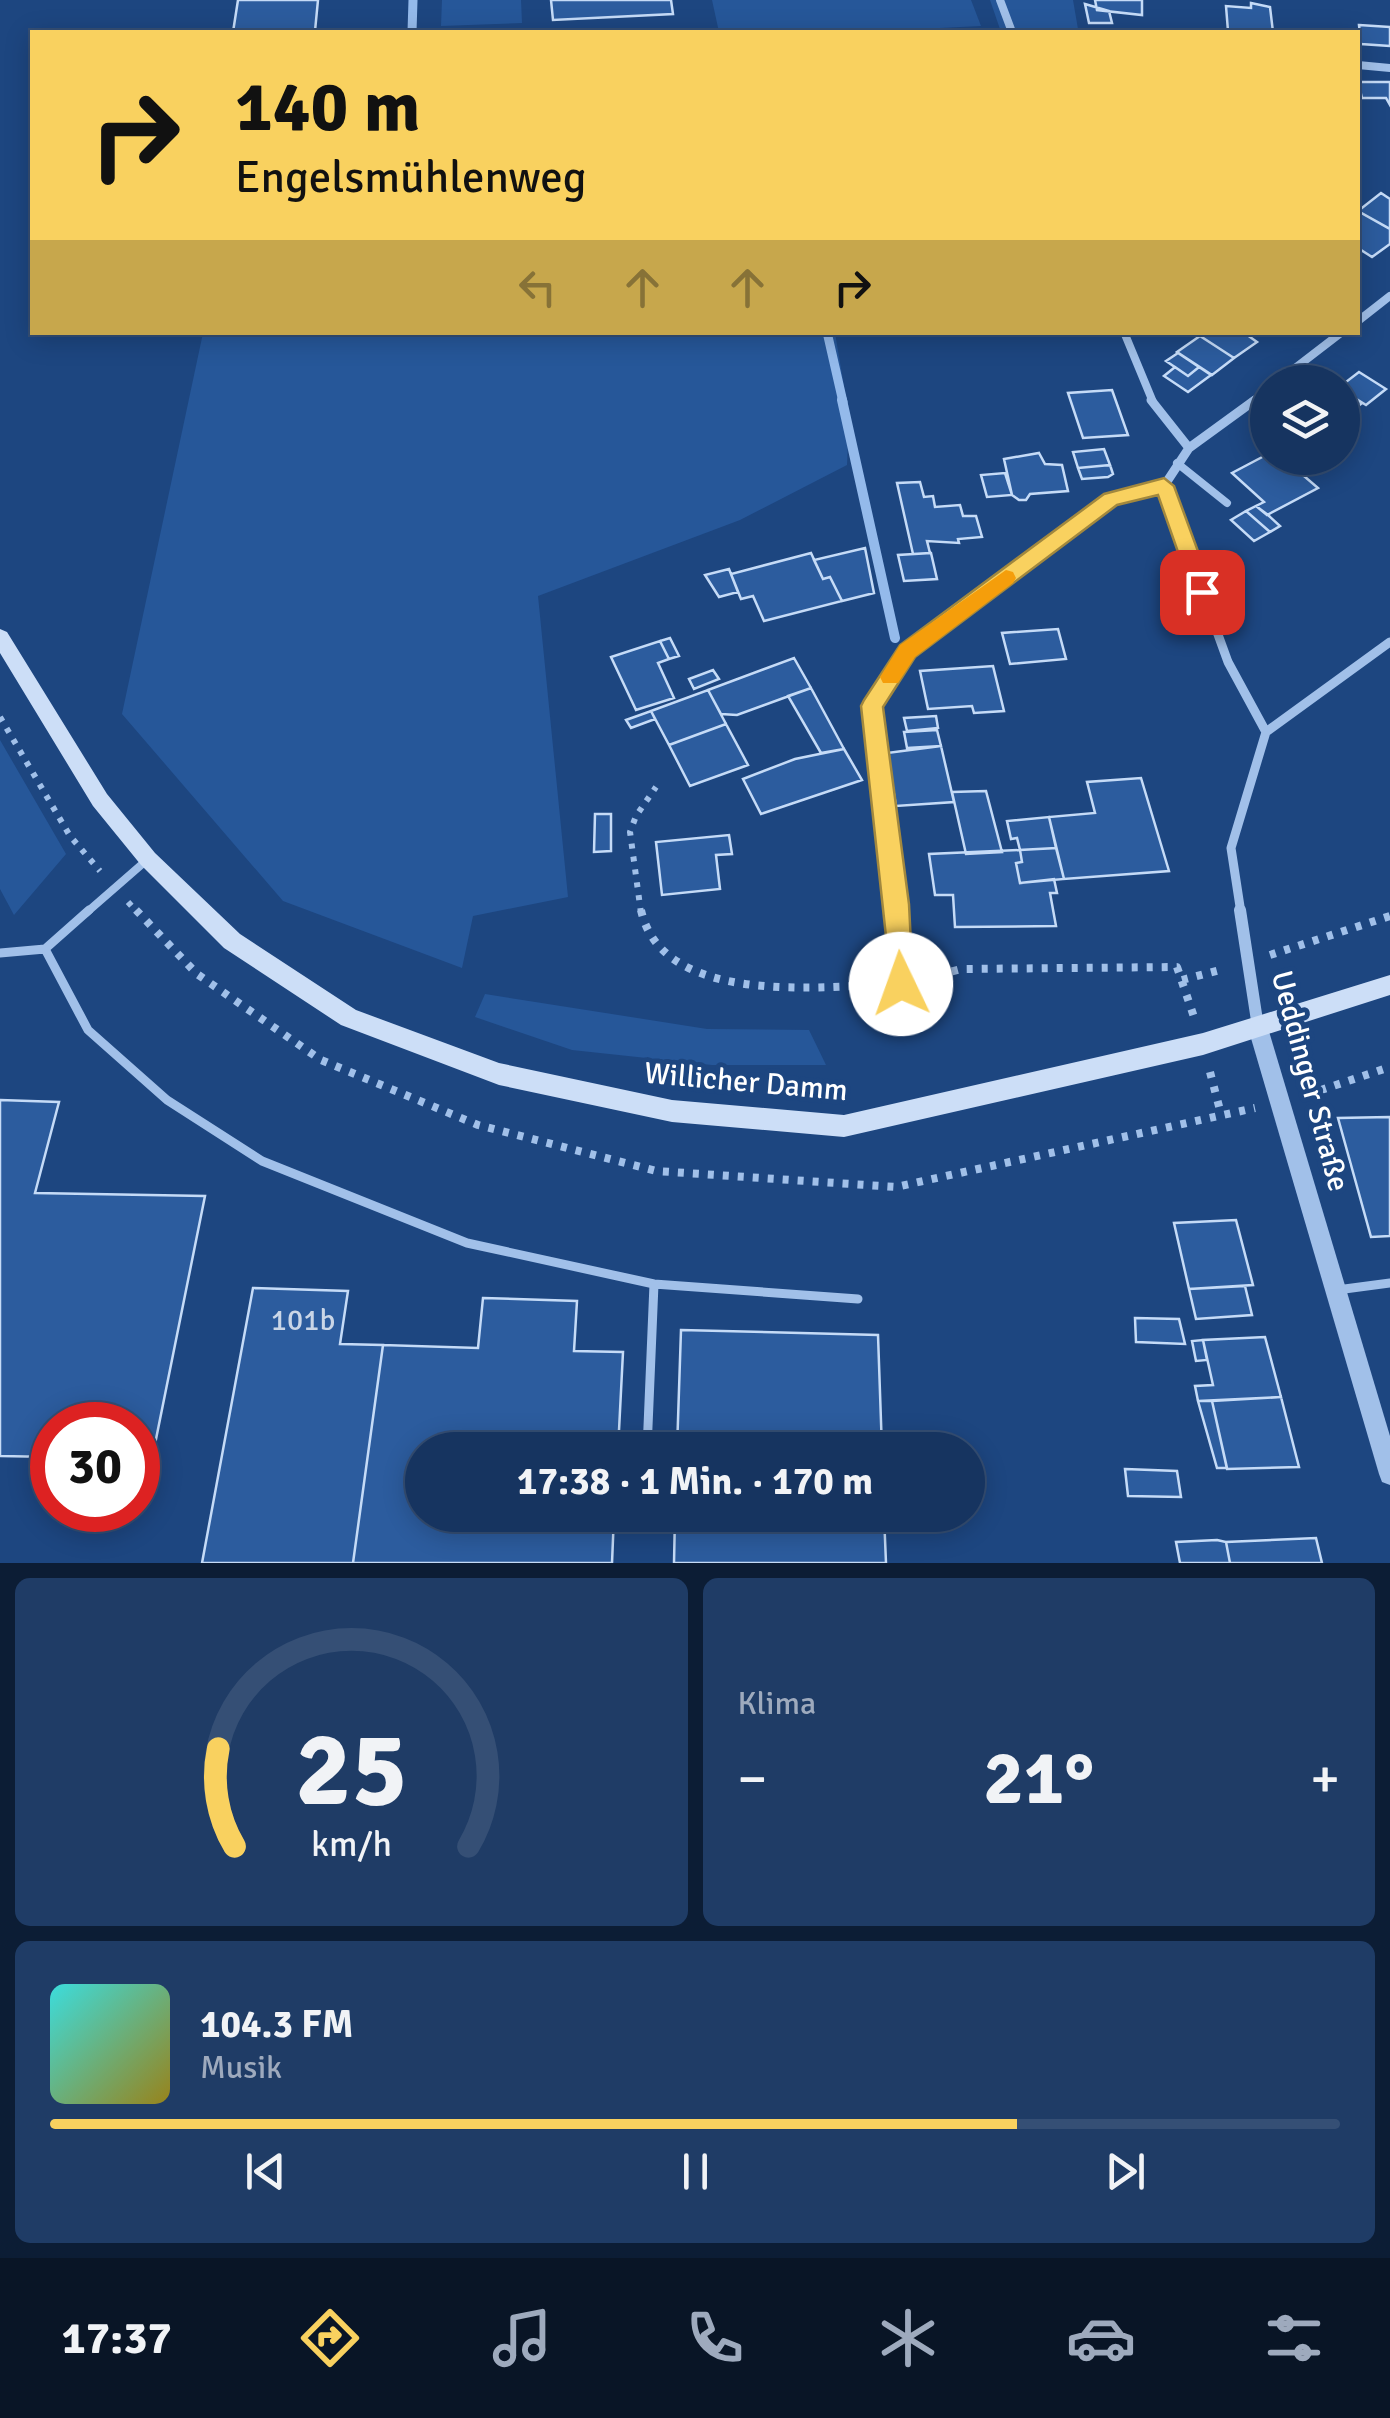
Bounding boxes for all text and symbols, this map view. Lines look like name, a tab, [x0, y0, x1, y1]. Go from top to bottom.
text: 140 m	[235, 64, 420, 150]
icon: right	[70, 70, 200, 200]
text: Engelsmühlenweg	[235, 150, 587, 205]
icon: left	[510, 260, 565, 315]
icon: ahead	[615, 260, 670, 315]
icon: ahead	[720, 260, 775, 315]
icon: right	[825, 260, 880, 315]
map controls	[1250, 365, 1360, 475]
button: layers	[1250, 365, 1360, 475]
pin	[1160, 550, 1245, 635]
icon: arrive	[1175, 565, 1230, 620]
position arrow	[849, 932, 953, 1036]
street label: Ueddinger Straße	[1263, 967, 1357, 1195]
street label: Willicher Damm	[643, 1055, 849, 1109]
house number: 101b	[271, 1302, 335, 1339]
speed limit sign: 30	[30, 1402, 160, 1532]
text: 17:38 · 1 Min. · 170 m	[517, 1458, 873, 1505]
text: Klima	[738, 1684, 816, 1723]
text: 25	[295, 1706, 407, 1834]
text: 21°	[983, 1732, 1094, 1825]
text: −	[738, 1745, 767, 1813]
text: +	[1310, 1745, 1340, 1813]
text: km/h	[311, 1822, 392, 1866]
text: 104.3 FM	[200, 2001, 353, 2048]
text: Musik	[200, 2048, 282, 2087]
icon: previous	[238, 2144, 293, 2199]
icon: pause	[668, 2144, 723, 2199]
icon: next	[1098, 2144, 1153, 2199]
icon: directions	[295, 2303, 365, 2373]
icon: music	[487, 2303, 557, 2373]
icon: phone	[680, 2303, 750, 2373]
icon: climate	[873, 2303, 943, 2373]
icon: car	[1066, 2303, 1136, 2373]
icon: filters	[1259, 2303, 1329, 2373]
text: 17:37	[61, 2311, 172, 2366]

